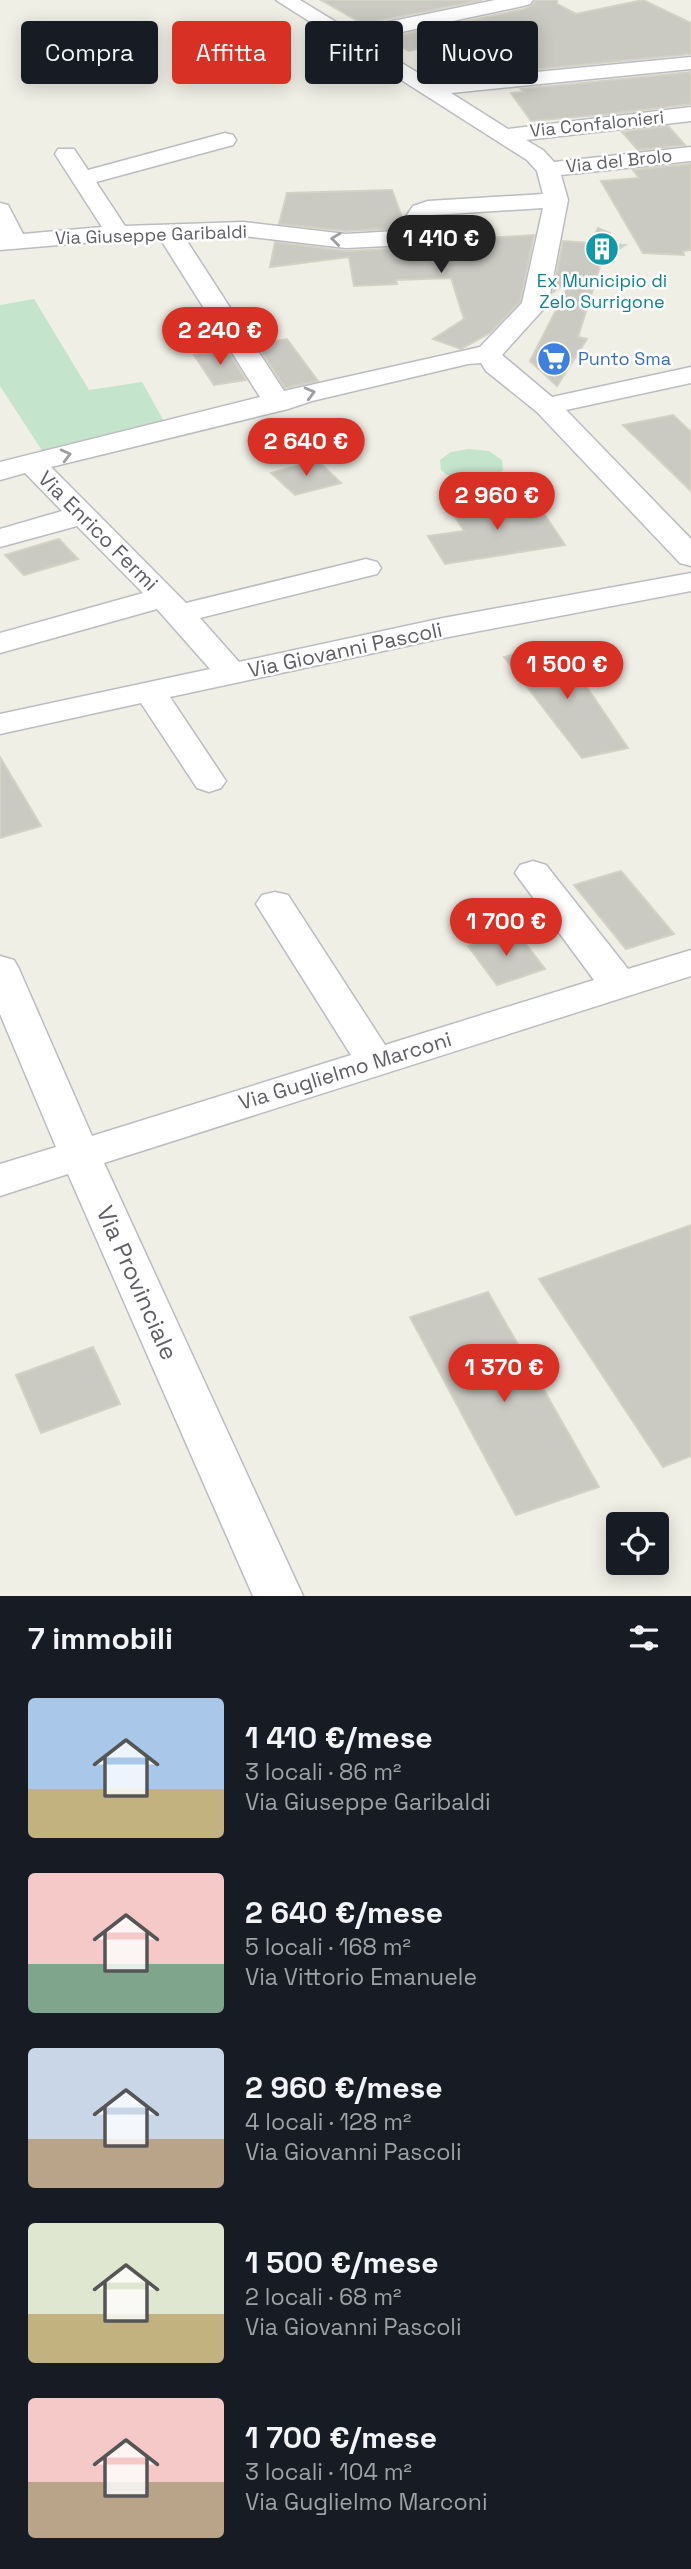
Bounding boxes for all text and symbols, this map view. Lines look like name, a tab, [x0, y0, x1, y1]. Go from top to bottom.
chip: Compra	[21, 21, 158, 84]
chip: Affitta	[172, 21, 291, 84]
chip: Filtri	[305, 21, 403, 84]
chip: Nuovo	[417, 21, 538, 84]
street label: Via Confalonieri	[529, 105, 665, 142]
street label: Via del Brolo	[565, 143, 673, 178]
pin: 1 410 €	[376, 216, 506, 275]
street label: Via Giuseppe Garibaldi	[55, 220, 247, 249]
text: 1 410 €	[403, 223, 479, 253]
building icon: Ex Municipio di Zelo Surrigone	[583, 230, 621, 268]
one-way arrow	[330, 232, 342, 247]
place label: Ex Municipio di Zelo Surrigone	[537, 269, 667, 313]
pin: 2 240 €	[155, 308, 285, 367]
text: 2 240 €	[178, 315, 262, 345]
supermarket icon: Punto Sma	[535, 340, 573, 378]
place label: Punto Sma	[578, 347, 671, 370]
one-way arrow	[304, 387, 316, 401]
pin: 2 640 €	[241, 419, 371, 478]
text: 2 640 €	[264, 426, 348, 456]
one-way arrow	[60, 449, 72, 463]
street label: Via Enrico Fermi	[33, 465, 164, 596]
pin: 2 960 €	[432, 472, 562, 532]
text: 2 960 €	[455, 480, 539, 510]
street label: Via Giovanni Pascoli	[245, 616, 444, 683]
pin: 1 500 €	[502, 642, 632, 701]
text: 1 500 €	[526, 649, 608, 679]
pin: 1 700 €	[441, 898, 571, 958]
text: 1 700 €	[466, 906, 546, 936]
street label: Via Guglielmo Marconi	[235, 1025, 455, 1116]
street label: Via Provinciale	[90, 1201, 185, 1365]
pin: 1 370 €	[439, 1344, 569, 1404]
text: 1 370 €	[464, 1352, 544, 1382]
map controls	[606, 1512, 669, 1575]
button: locate	[606, 1512, 669, 1575]
text: 7 immobili	[28, 1619, 173, 1658]
icon: filters	[625, 1619, 663, 1657]
text: 1 410 €/mese	[245, 1718, 433, 1757]
icon: home	[84, 1726, 168, 1810]
text: 3 locali · 86 m²	[245, 1757, 402, 1787]
text: Via Giuseppe Garibaldi	[245, 1787, 491, 1817]
text: 2 640 €/mese	[245, 1893, 443, 1932]
icon: home	[84, 1901, 168, 1985]
text: 5 locali · 168 m²	[245, 1932, 411, 1962]
text: Via Vittorio Emanuele	[245, 1962, 477, 1992]
text: 2 960 €/mese	[245, 2068, 443, 2107]
icon: home	[84, 2076, 168, 2160]
text: 4 locali · 128 m²	[245, 2107, 411, 2137]
text: Via Giovanni Pascoli	[245, 2137, 462, 2167]
text: 1 500 €/mese	[245, 2243, 439, 2282]
icon: home	[84, 2251, 168, 2335]
text: 2 locali · 68 m²	[245, 2282, 402, 2312]
text: Via Giovanni Pascoli	[245, 2312, 462, 2342]
text: 1 700 €/mese	[245, 2418, 437, 2457]
icon: home	[84, 2426, 168, 2510]
text: 3 locali · 104 m²	[245, 2457, 412, 2487]
text: Via Guglielmo Marconi	[245, 2487, 488, 2517]

